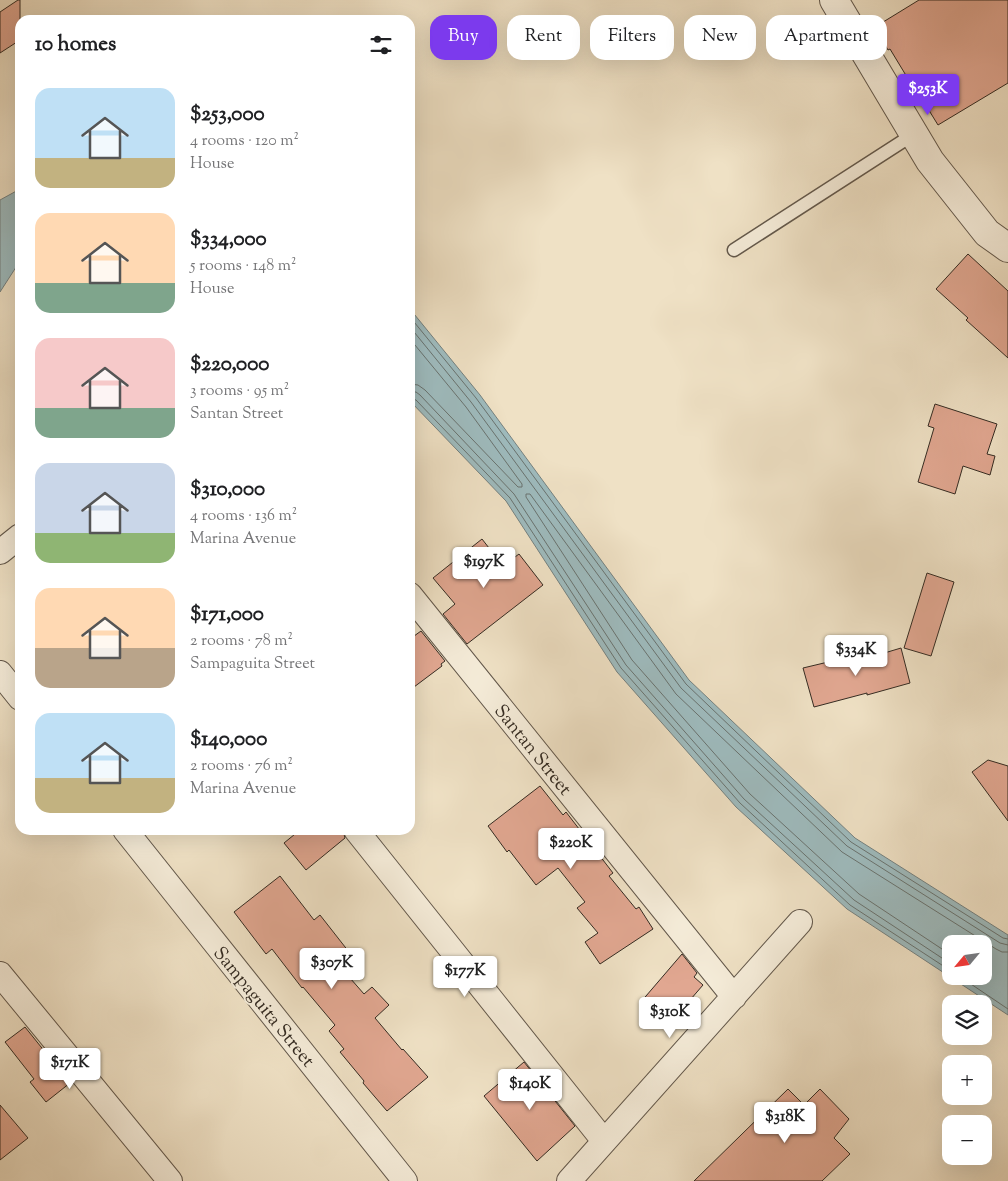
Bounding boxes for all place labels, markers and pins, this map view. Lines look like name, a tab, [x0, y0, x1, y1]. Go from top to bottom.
pin: $253K	[893, 74, 963, 116]
pin: $197K	[449, 546, 519, 589]
pin: $334K	[821, 634, 891, 677]
pin: $220K	[536, 828, 606, 870]
pin: $307K	[297, 948, 367, 990]
pin: $177K	[430, 956, 500, 998]
pin: $310K	[635, 996, 705, 1039]
pin: $171K	[35, 1048, 105, 1090]
pin: $140K	[495, 1068, 565, 1111]
pin: $318K	[750, 1102, 820, 1144]

